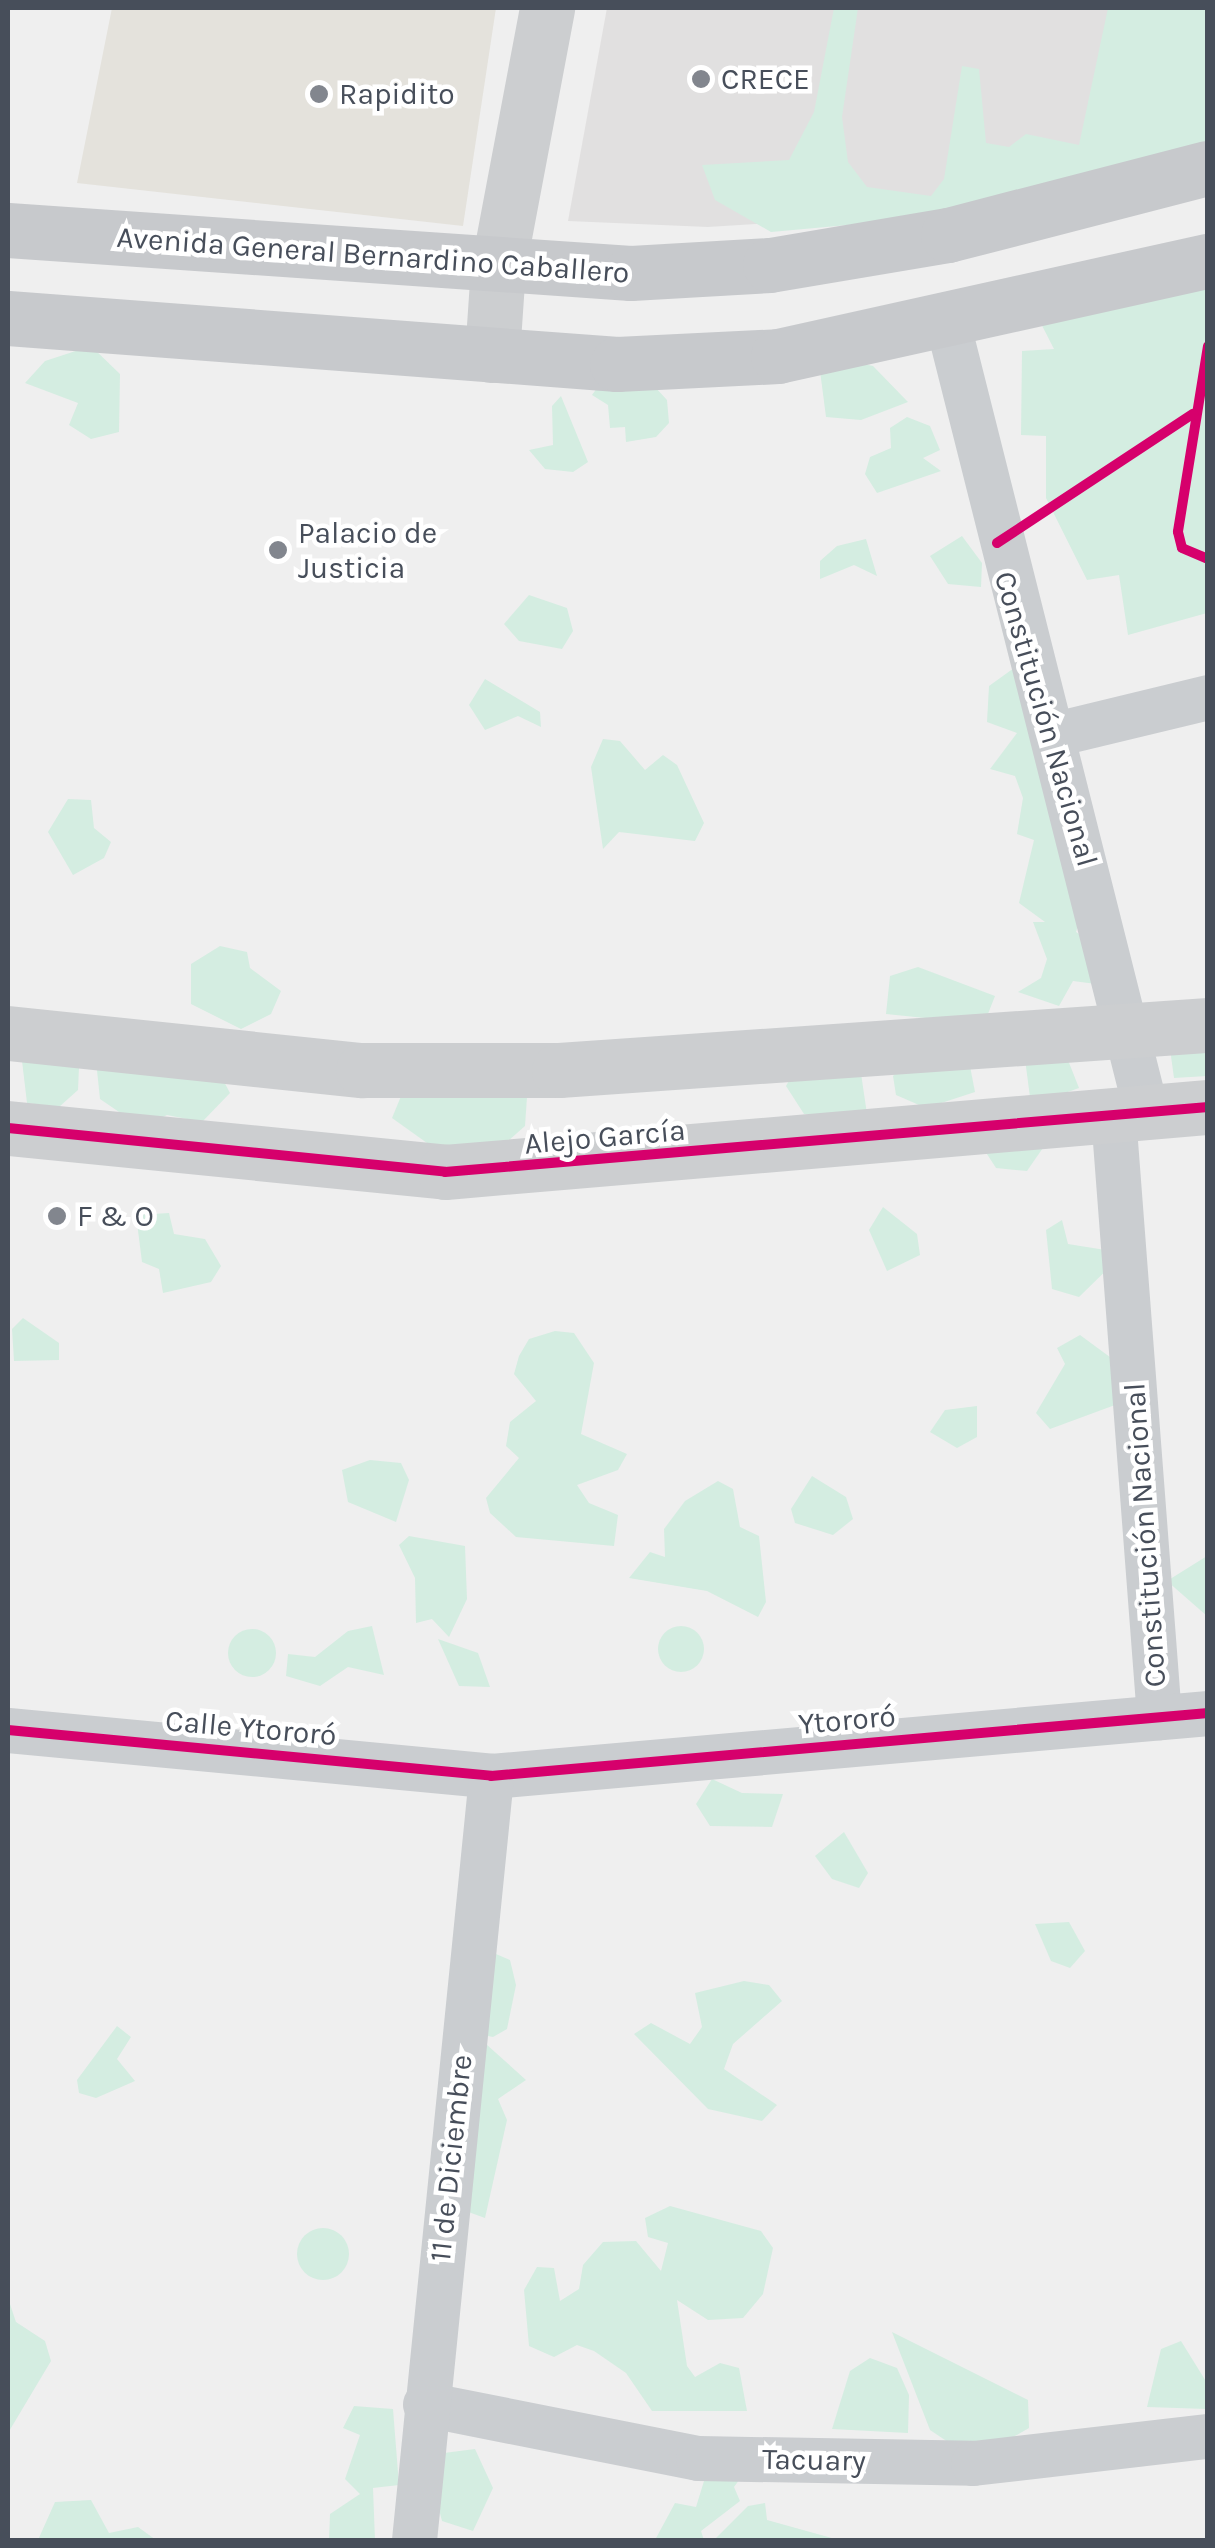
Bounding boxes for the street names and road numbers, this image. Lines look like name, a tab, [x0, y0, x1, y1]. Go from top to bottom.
street label: Avenida General Bernardino Caballero	[115, 219, 631, 291]
street label: Constitución Nacional	[987, 567, 1105, 871]
street label: Alejo García	[523, 1112, 687, 1162]
street label: Constitución Nacional	[1116, 1381, 1174, 1689]
street label: Ytororó	[797, 1698, 897, 1742]
street label: Calle Ytororó	[164, 1703, 338, 1753]
street label: 11 de Diciembre	[422, 2053, 480, 2263]
street label: Tacuary	[762, 2441, 866, 2479]

